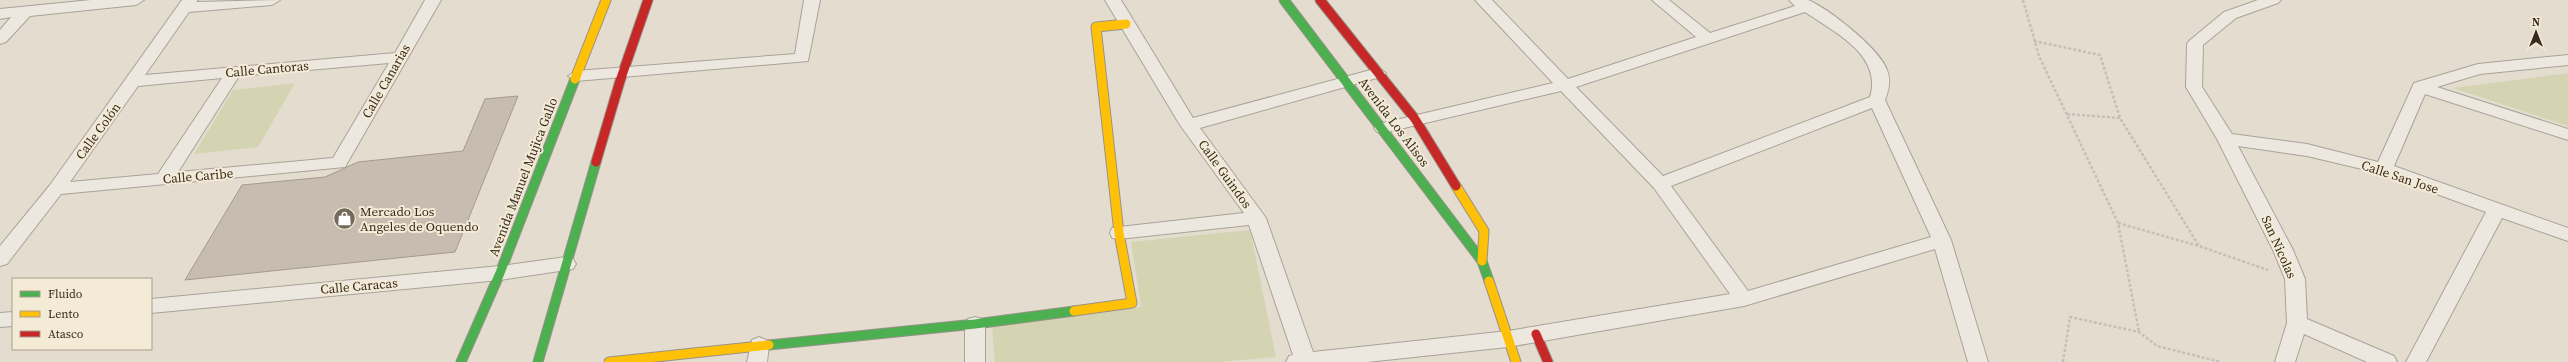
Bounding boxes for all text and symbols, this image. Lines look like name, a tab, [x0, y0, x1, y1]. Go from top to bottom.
north arrow	[2516, 12, 2556, 52]
text: N	[2532, 15, 2540, 30]
street label: Calle Canarias	[358, 40, 414, 121]
street label: Calle Cantoras	[225, 57, 310, 81]
street label: Avenida Los Alisos	[1355, 74, 1433, 170]
street label: Avenida Manuel Mujica Gallo	[485, 95, 561, 259]
street label: Calle Colón	[72, 99, 124, 163]
street label: Calle Guindos	[1194, 136, 1256, 212]
street label: Calle San Jose	[2359, 156, 2441, 198]
street label: Calle Caribe	[162, 164, 234, 188]
place label: Mercado Los Angeles de Oquendo	[360, 203, 479, 235]
shop icon: Mercado Los Angeles de Oquendo	[332, 205, 358, 231]
street label: San Nicolas	[2258, 213, 2301, 281]
street label: Calle Caracas	[320, 274, 399, 298]
legend	[12, 278, 152, 350]
text: Fluido	[48, 286, 83, 302]
text: Lento	[48, 306, 79, 322]
text: Atasco	[48, 326, 84, 342]

